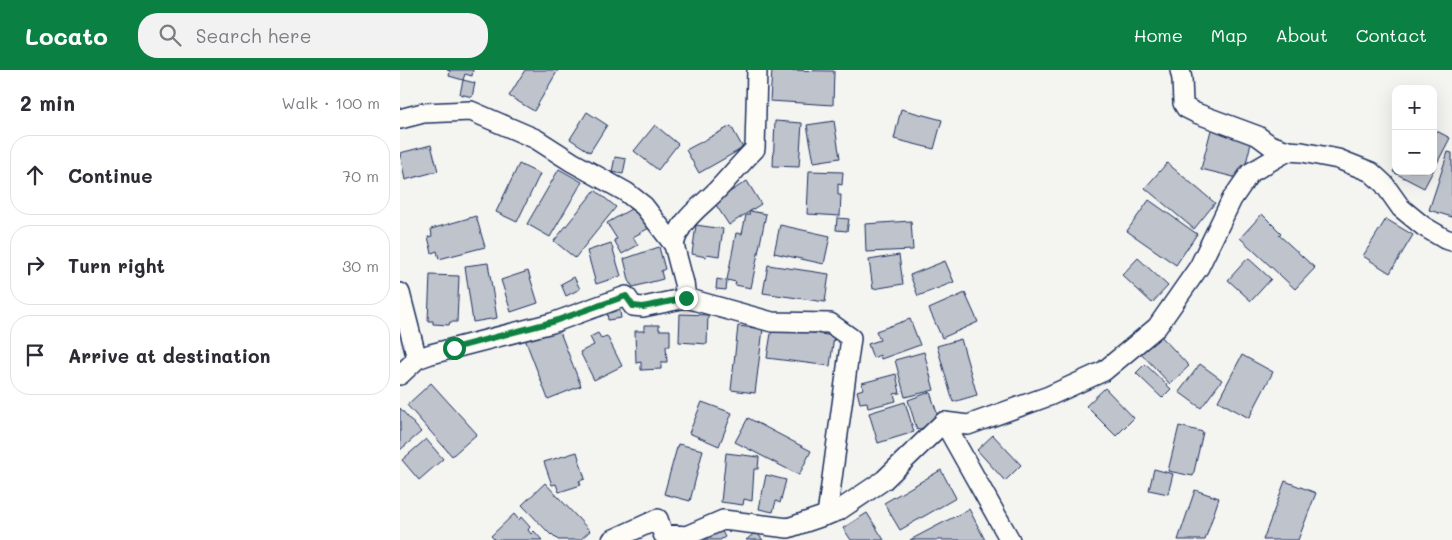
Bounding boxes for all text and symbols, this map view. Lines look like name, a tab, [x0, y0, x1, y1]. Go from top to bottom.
search box	[138, 13, 488, 58]
text: Locato	[25, 20, 108, 51]
icon: search	[156, 21, 184, 49]
text: Search here	[196, 23, 311, 48]
text: Home	[1134, 23, 1183, 47]
text: Map	[1211, 23, 1247, 47]
text: About	[1275, 23, 1328, 47]
text: Contact	[1356, 23, 1427, 47]
map controls	[1392, 85, 1437, 175]
button: +	[1392, 85, 1437, 130]
text: 2 min	[20, 89, 75, 116]
text: Walk · 100 m	[281, 92, 380, 113]
button: −	[1392, 130, 1437, 175]
icon: ahead	[21, 161, 49, 189]
text: Continue	[68, 163, 153, 188]
text: 70 m	[342, 165, 379, 186]
icon: right	[21, 251, 49, 279]
text: Turn right	[68, 253, 165, 278]
text: 30 m	[342, 255, 379, 276]
route end	[675, 287, 698, 310]
route start	[443, 337, 466, 360]
icon: arrive	[21, 341, 49, 369]
text: Arrive at destination	[68, 343, 271, 368]

